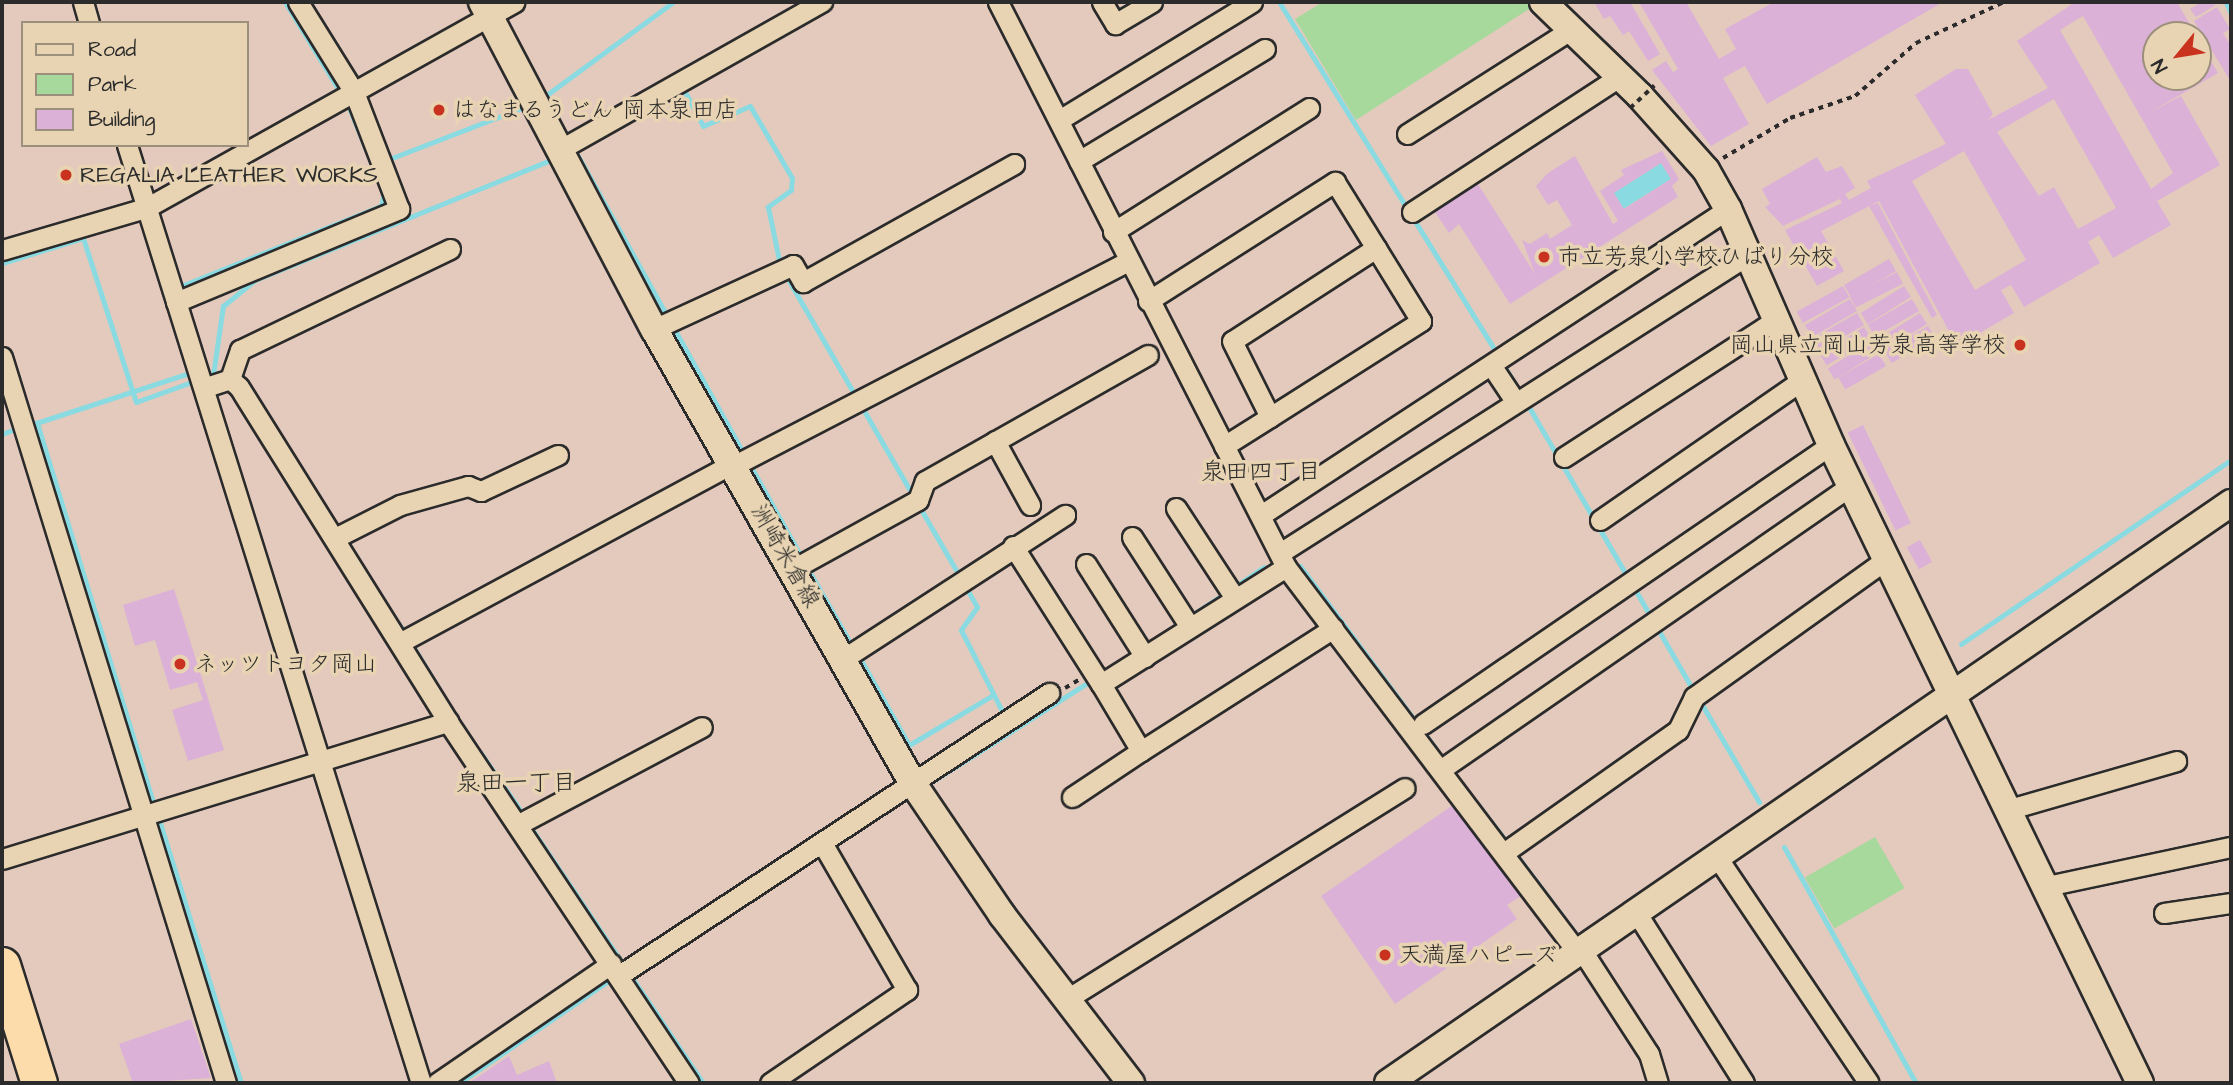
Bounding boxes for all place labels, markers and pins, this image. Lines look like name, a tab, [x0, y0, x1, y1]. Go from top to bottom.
place label: はなまるうどん 岡本泉田店	[453, 96, 738, 124]
marker: はなまるうどん 岡本泉田店	[431, 102, 447, 118]
place label: REGALIA LEATHER WORKS	[80, 161, 378, 189]
marker: REGALIA LEATHER WORKS	[58, 167, 74, 183]
place label: 市立芳泉小学校ひばり分校	[1558, 243, 1834, 271]
marker: 市立芳泉小学校ひばり分校	[1536, 249, 1552, 265]
place label: 岡山県立岡山芳泉高等学校	[1730, 331, 2006, 359]
marker: 岡山県立岡山芳泉高等学校	[2012, 337, 2028, 353]
place label: ネッツトヨタ岡山	[194, 650, 378, 678]
marker: ネッツトヨタ岡山	[172, 656, 188, 672]
place label: 天満屋ハピーズ	[1399, 941, 1559, 969]
marker: 天満屋ハピーズ	[1377, 947, 1393, 963]

